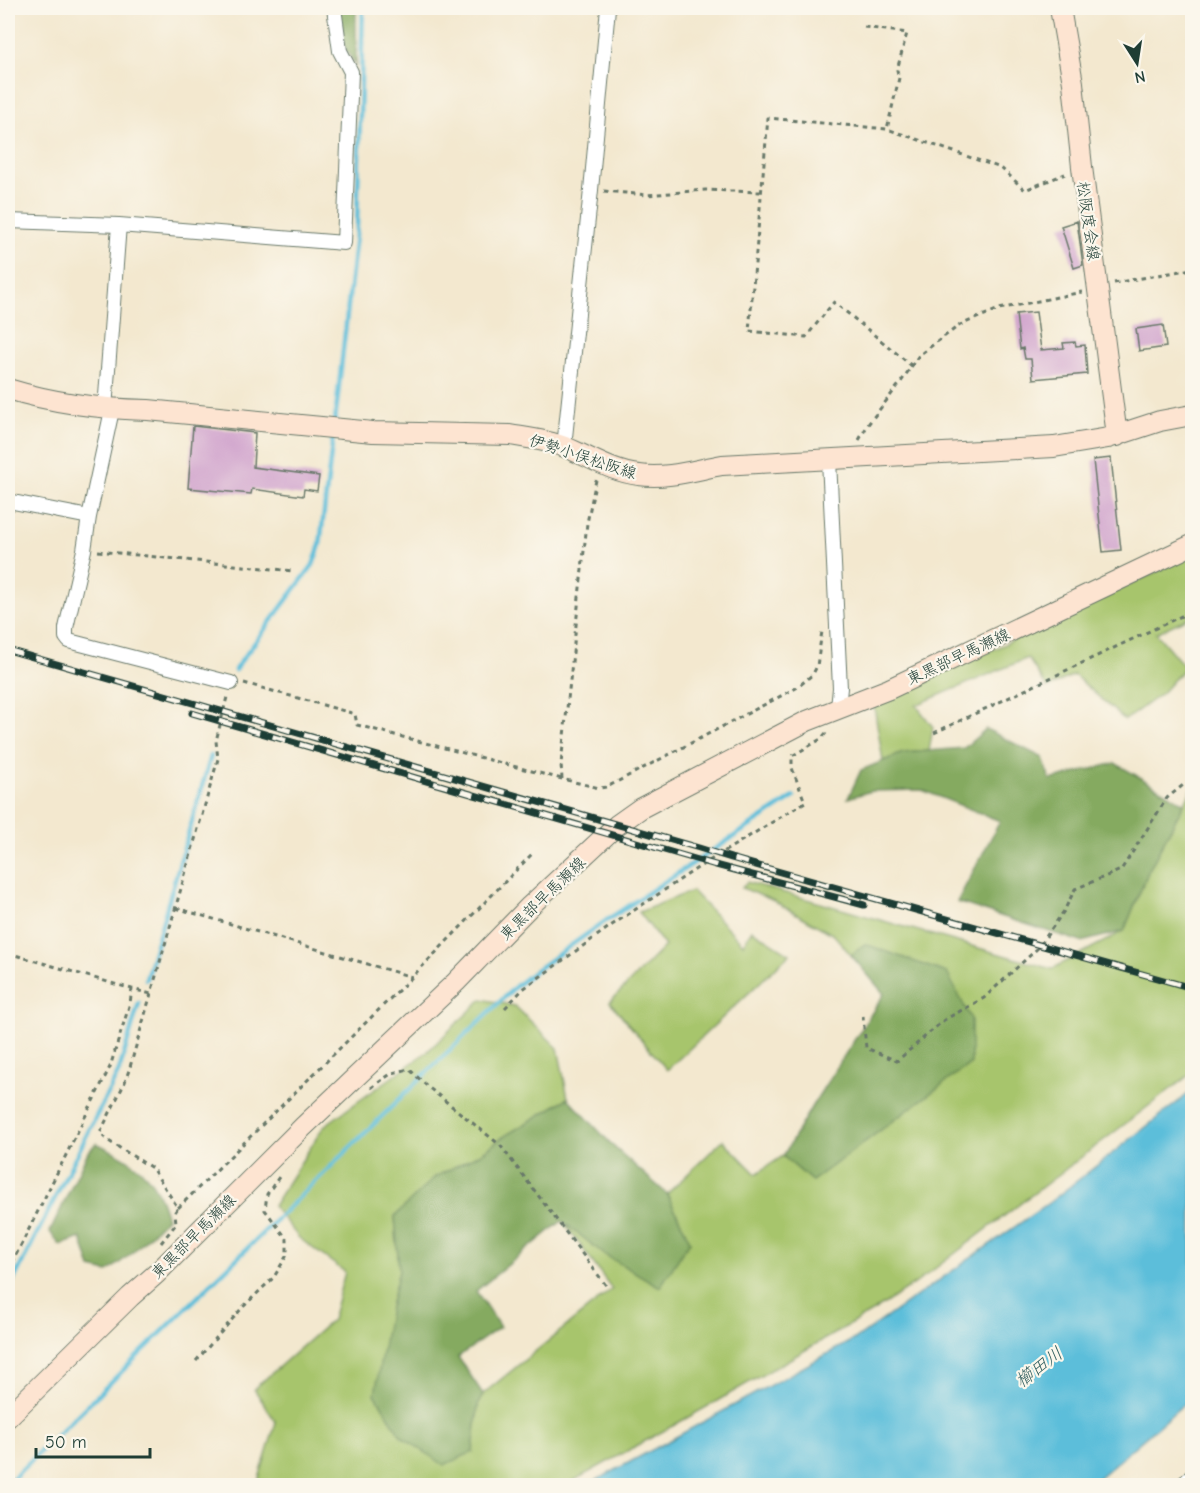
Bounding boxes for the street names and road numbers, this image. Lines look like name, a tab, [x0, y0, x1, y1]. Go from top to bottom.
street label: 松阪度会線	[1074, 180, 1102, 262]
street label: 伊勢小俣松阪線	[527, 431, 639, 483]
street label: 東黒部早馬瀬線	[904, 625, 1013, 689]
street label: 東黒部早馬瀬線	[496, 853, 589, 944]
street label: 東黒部早馬瀬線	[148, 1191, 240, 1283]

